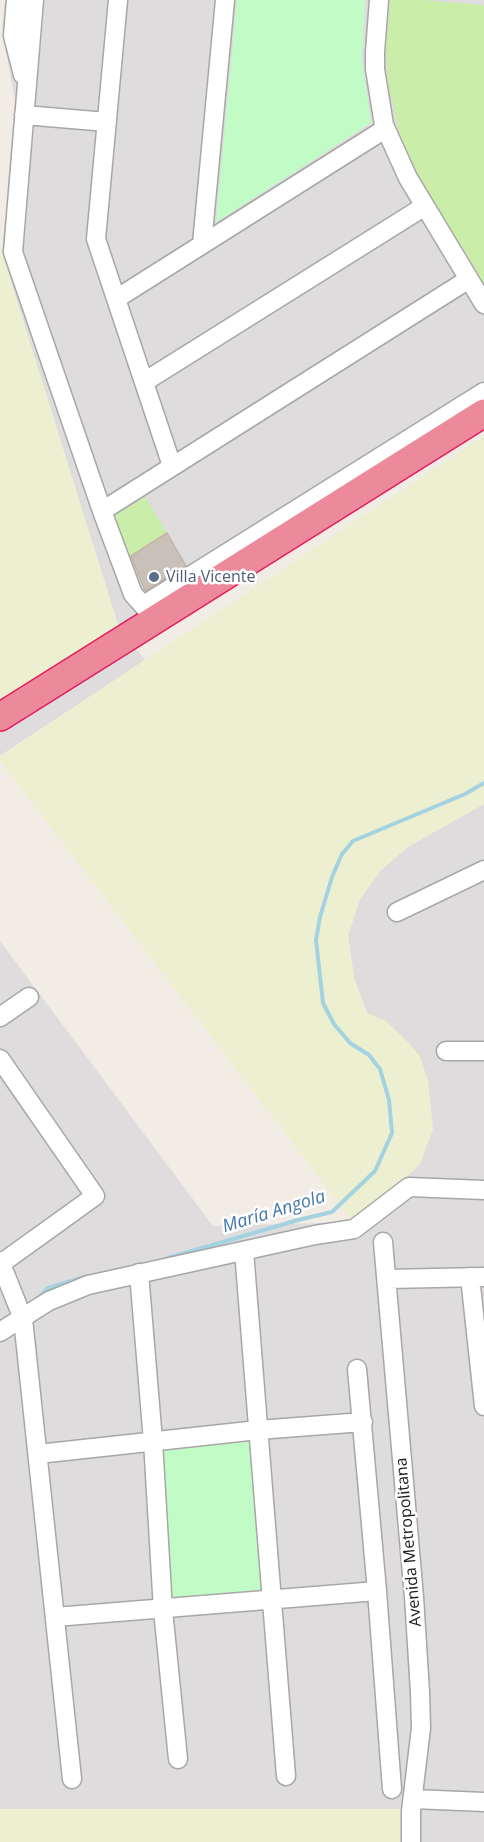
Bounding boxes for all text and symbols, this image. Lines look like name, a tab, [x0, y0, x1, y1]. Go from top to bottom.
place label: Villa Vicente	[166, 567, 255, 587]
marker: Villa Vicente	[147, 570, 161, 584]
water label: María Angola	[220, 1186, 328, 1238]
street label: Avenida Metropolitana	[392, 1457, 426, 1627]

